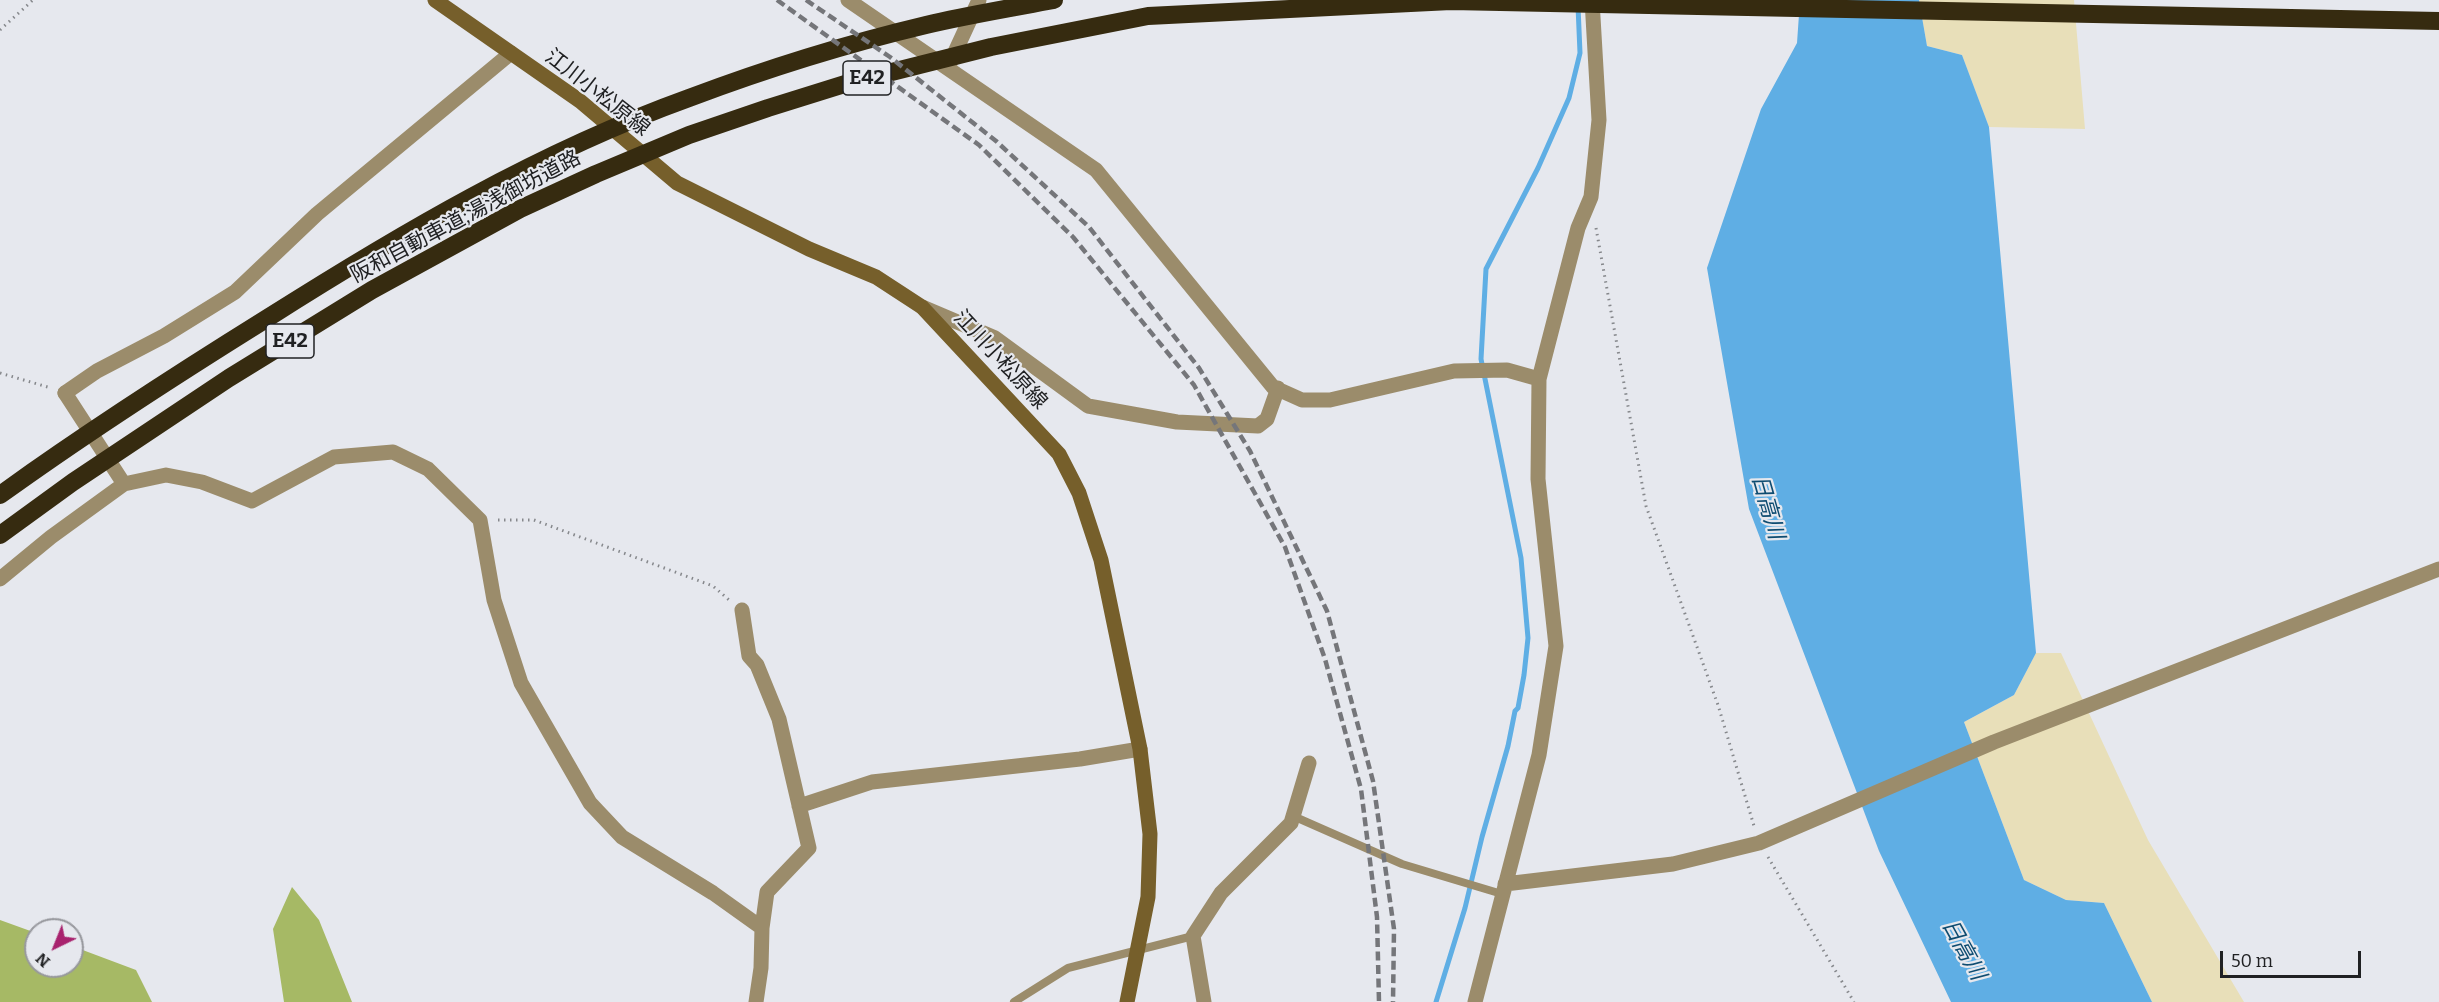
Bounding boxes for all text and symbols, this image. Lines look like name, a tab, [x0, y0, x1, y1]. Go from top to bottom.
street label: 江川小松原線	[540, 44, 654, 142]
road number: E42	[843, 61, 891, 95]
street label: 阪和自動車道;湯浅御坊道路	[347, 146, 585, 288]
street label: 江川小松原線	[948, 305, 1052, 415]
road number: E42	[266, 324, 314, 358]
water label: 日高川	[1745, 472, 1789, 542]
water label: 日高川	[1935, 915, 1991, 985]
north arrow	[24, 918, 84, 978]
scale bar	[2223, 939, 2364, 977]
text: N	[32, 949, 54, 971]
text: 50 m	[2231, 950, 2273, 972]

